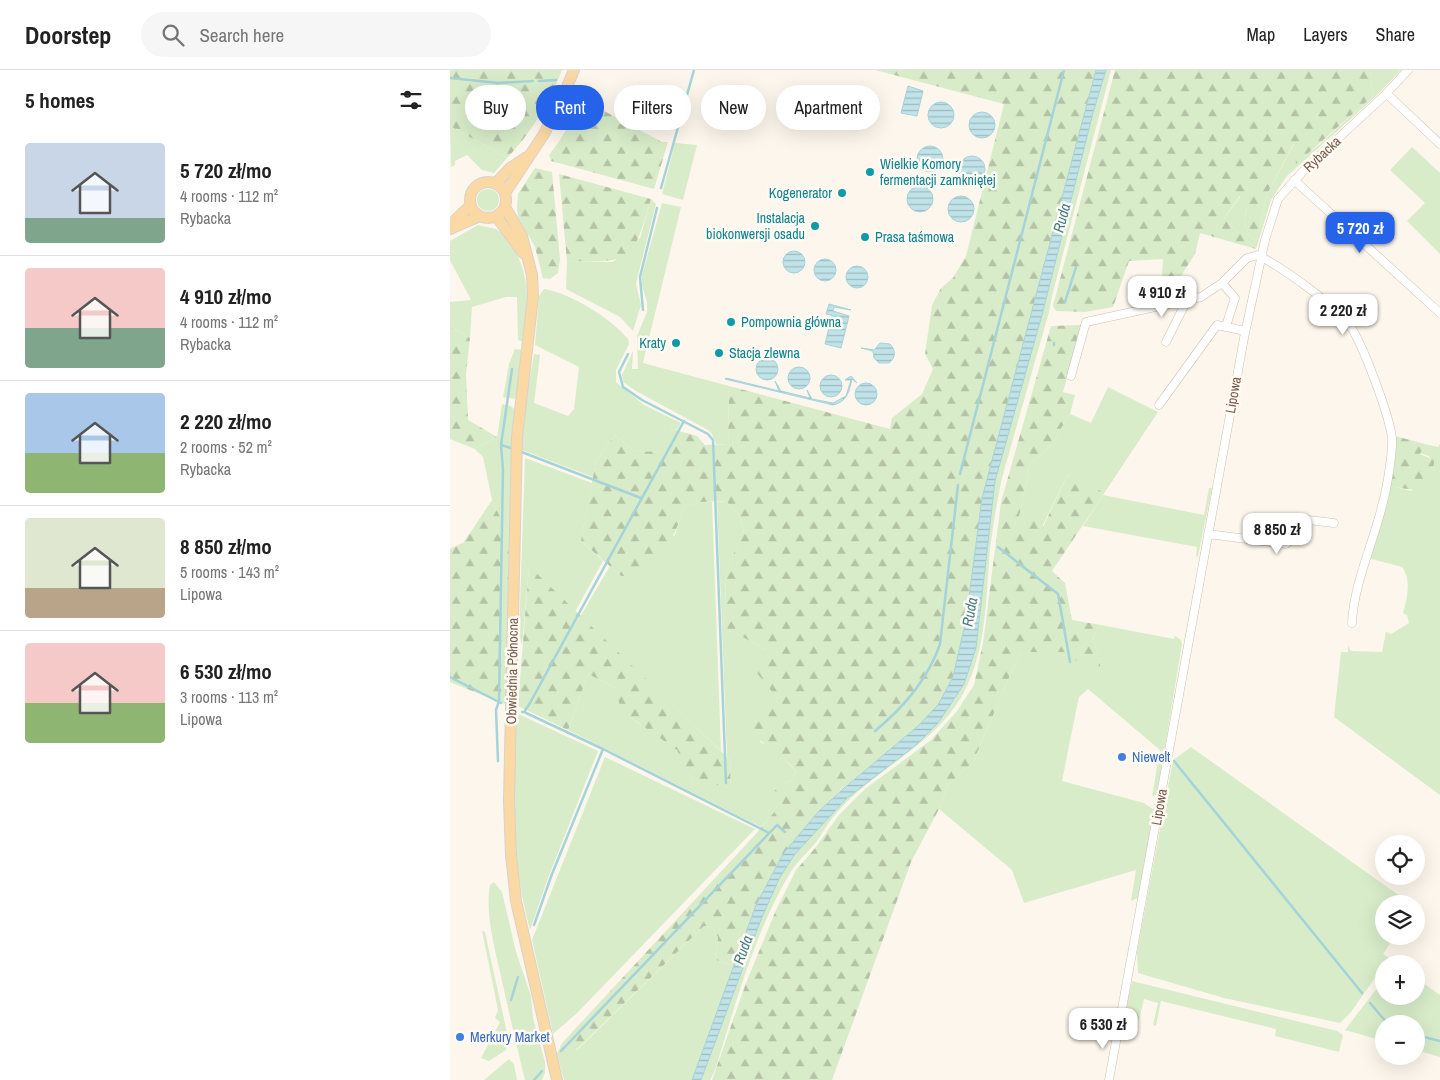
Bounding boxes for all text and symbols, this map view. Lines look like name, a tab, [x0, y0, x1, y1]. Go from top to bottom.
search box	[141, 12, 491, 57]
text: Doorstep	[25, 19, 111, 51]
icon: search	[159, 21, 187, 49]
text: Search here	[199, 22, 284, 48]
text: Map	[1247, 22, 1275, 47]
text: Layers	[1303, 22, 1348, 47]
text: Share	[1376, 22, 1415, 47]
chip: Buy	[465, 85, 526, 130]
chip: Rent	[536, 85, 604, 130]
chip: Filters	[614, 85, 691, 130]
chip: New	[701, 85, 766, 130]
chip: Apartment	[776, 85, 880, 130]
text: 5 homes	[25, 86, 95, 115]
icon: filters	[397, 86, 425, 114]
street label: Rybacka	[1300, 132, 1345, 176]
place label: Wielkie Komory fermentacji zamkniętej	[880, 155, 996, 189]
text: 5 720 zł/mo	[180, 156, 272, 185]
icon: home	[65, 163, 125, 223]
marker: Wielkie Komory fermentacji zamkniętej	[864, 166, 876, 178]
place label: Kogenerator	[769, 184, 832, 202]
text: 4 rooms · 112 m²	[180, 185, 278, 207]
marker: Kogenerator	[836, 187, 848, 199]
water label: Ruda	[1048, 201, 1076, 235]
text: Rybacka	[180, 207, 231, 229]
place label: Instalacja biokonwersji osadu	[706, 209, 806, 243]
pin: 5 720 zł	[1308, 212, 1412, 254]
text: 5 720 zł	[1337, 217, 1383, 239]
marker: Instalacja biokonwersji osadu	[809, 220, 821, 232]
place label: Prasa taśmowa	[875, 228, 955, 246]
marker: Prasa taśmowa	[859, 231, 871, 243]
pin: 4 910 zł	[1110, 276, 1214, 318]
text: 4 910 zł	[1139, 281, 1185, 303]
text: 4 910 zł/mo	[180, 282, 272, 311]
icon: home	[65, 288, 125, 348]
pin: 2 220 zł	[1291, 294, 1395, 336]
text: 2 220 zł	[1320, 299, 1366, 321]
text: 4 rooms · 112 m²	[180, 311, 278, 333]
place label: Pompownia główna	[741, 313, 842, 331]
marker: Pompownia główna	[725, 316, 737, 328]
text: Rybacka	[180, 333, 231, 355]
place label: Kraty	[639, 334, 666, 352]
marker: Kraty	[670, 337, 682, 349]
place label: Stacja zlewna	[729, 344, 800, 362]
marker: Stacja zlewna	[713, 347, 725, 359]
street label: Lipowa	[1221, 375, 1245, 415]
text: 2 220 zł/mo	[180, 407, 272, 436]
icon: home	[65, 413, 125, 473]
text: 2 rooms · 52 m²	[180, 436, 272, 458]
text: Rybacka	[180, 458, 231, 480]
pin: 8 850 zł	[1225, 512, 1329, 555]
text: 8 850 zł	[1254, 518, 1300, 540]
text: 8 850 zł/mo	[180, 532, 272, 561]
icon: home	[65, 538, 125, 598]
text: 5 rooms · 143 m²	[180, 561, 279, 583]
text: Lipowa	[180, 583, 222, 605]
water label: Ruda	[957, 595, 982, 628]
street label: Obwiednia Północna	[502, 617, 522, 724]
text: 6 530 zł/mo	[180, 657, 272, 686]
icon: home	[65, 663, 125, 723]
text: 3 rooms · 113 m²	[180, 686, 278, 708]
text: Lipowa	[180, 708, 222, 730]
place label: Niewelt	[1132, 748, 1170, 766]
marker: Niewelt	[1116, 751, 1128, 763]
street label: Lipowa	[1147, 787, 1171, 827]
map controls	[1375, 835, 1425, 1065]
button: locate	[1375, 835, 1425, 885]
button: layers	[1375, 895, 1425, 945]
water label: Ruda	[728, 932, 757, 967]
button: +	[1375, 955, 1425, 1005]
pin: 6 530 zł	[1051, 1008, 1155, 1050]
text: 6 530 zł	[1080, 1013, 1126, 1035]
button: −	[1375, 1015, 1425, 1065]
place label: Merkury Market	[470, 1028, 550, 1046]
marker: Merkury Market	[454, 1031, 466, 1043]

